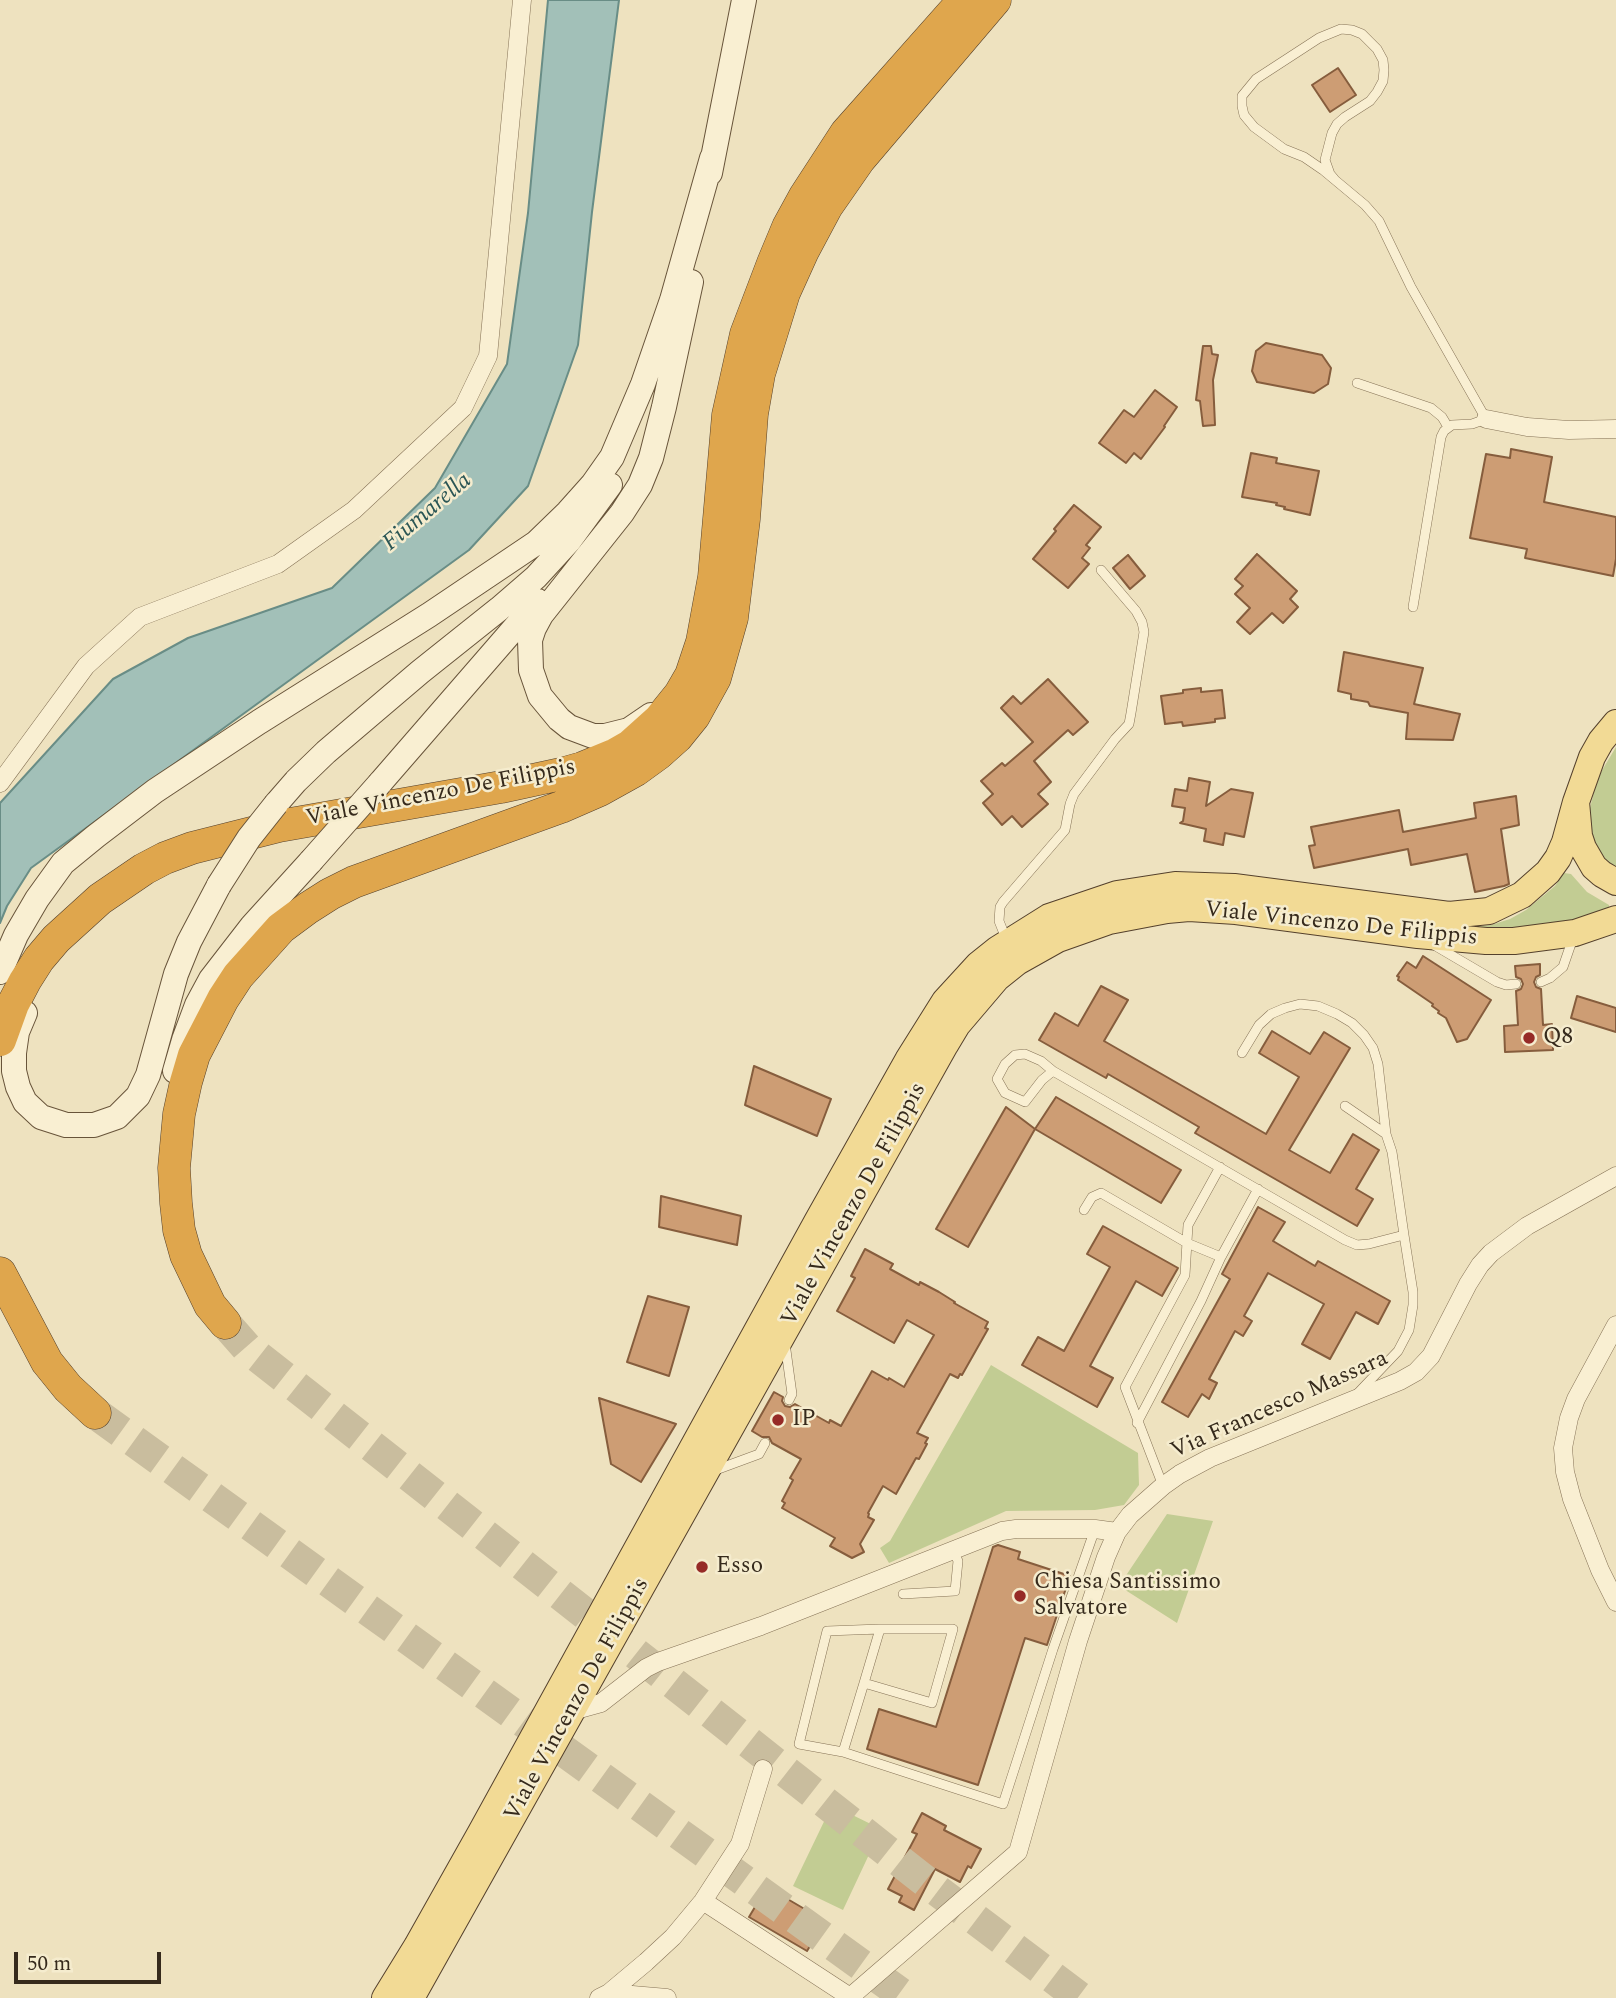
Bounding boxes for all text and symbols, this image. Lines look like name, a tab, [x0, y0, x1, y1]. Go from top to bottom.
water label: Fiumarella	[378, 468, 478, 558]
street label: Viale Vincenzo De Filippis	[304, 754, 578, 834]
street label: Viale Vincenzo De Filippis	[1203, 897, 1479, 953]
place label: Q8	[1543, 1024, 1573, 1052]
marker: Q8	[1521, 1030, 1537, 1046]
street label: Viale Vincenzo De Filippis	[777, 1078, 933, 1332]
street label: Via Francesco Massara	[1167, 1346, 1393, 1466]
place label: IP	[792, 1406, 816, 1434]
marker: IP	[770, 1412, 786, 1428]
place label: Esso	[716, 1553, 763, 1581]
marker: Esso	[694, 1559, 710, 1575]
place label: Chiesa Santissimo Salvatore	[1034, 1569, 1221, 1623]
street label: Viale Vincenzo De Filippis	[500, 1573, 656, 1827]
marker: Chiesa Santissimo Salvatore	[1012, 1588, 1028, 1604]
scale bar	[18, 1938, 164, 1982]
text: 50 m	[27, 1948, 71, 1980]

